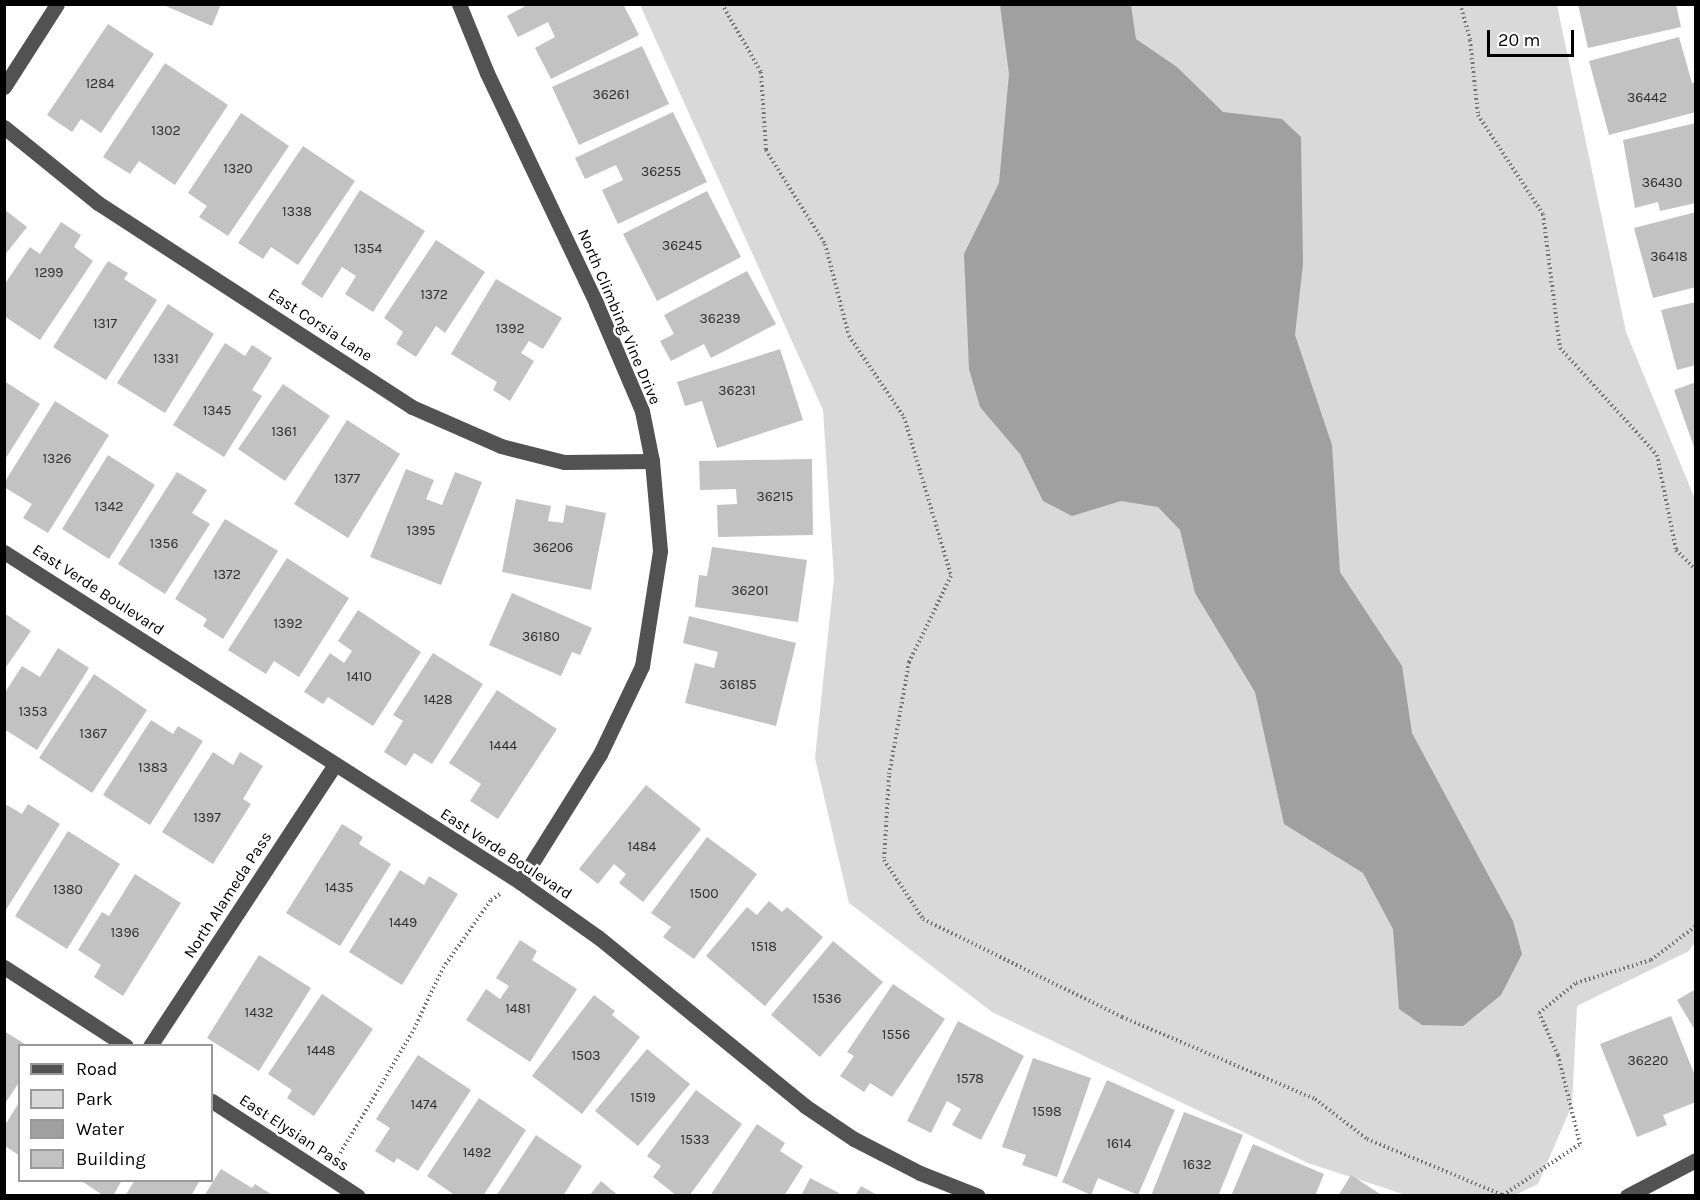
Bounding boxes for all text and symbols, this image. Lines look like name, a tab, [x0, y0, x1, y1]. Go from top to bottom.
scale bar	[1490, 18, 1577, 56]
text: 20 m	[1498, 29, 1540, 51]
house number: 1284	[85, 76, 115, 92]
house number: 36261	[592, 87, 630, 103]
house number: 36442	[1627, 90, 1667, 106]
house number: 1302	[151, 123, 181, 139]
house number: 1320	[223, 161, 253, 177]
house number: 36255	[641, 164, 681, 180]
house number: 36430	[1642, 175, 1682, 191]
house number: 1338	[282, 204, 312, 220]
street label: North Climbing Vine Drive	[573, 226, 665, 408]
house number: 36245	[662, 238, 702, 254]
house number: 1354	[354, 241, 382, 257]
house number: 36418	[1650, 249, 1688, 265]
house number: 1299	[35, 265, 63, 281]
street label: East Corsia Lane	[264, 284, 376, 366]
house number: 1372	[420, 287, 448, 303]
house number: 36239	[700, 311, 740, 327]
house number: 1317	[93, 316, 117, 332]
house number: 1392	[495, 321, 525, 337]
house number: 1331	[153, 351, 179, 367]
house number: 36231	[718, 383, 756, 399]
house number: 1345	[203, 403, 231, 419]
house number: 1361	[271, 424, 297, 440]
house number: 1326	[42, 451, 72, 467]
house number: 1377	[334, 471, 360, 487]
house number: 36215	[757, 489, 793, 505]
house number: 1342	[95, 499, 123, 515]
house number: 1395	[407, 523, 435, 539]
house number: 1356	[150, 536, 178, 552]
street label: East Verde Boulevard	[29, 540, 167, 640]
house number: 36206	[533, 540, 573, 556]
house number: 1372	[213, 567, 241, 583]
house number: 36201	[731, 583, 769, 599]
house number: 1392	[273, 616, 303, 632]
house number: 36180	[522, 629, 560, 645]
house number: 1410	[346, 669, 372, 685]
house number: 36185	[719, 677, 757, 693]
house number: 1428	[423, 692, 453, 708]
house number: 1353	[18, 704, 48, 720]
house number: 1367	[79, 726, 107, 742]
house number: 1444	[489, 738, 517, 754]
house number: 1383	[138, 760, 168, 776]
street label: East Verde Boulevard	[437, 804, 575, 904]
house number: 1397	[193, 810, 221, 826]
street label: North Alameda Pass	[180, 828, 276, 962]
house number: 1484	[628, 839, 656, 855]
house number: 1435	[325, 880, 353, 896]
house number: 1380	[53, 882, 83, 898]
house number: 1500	[689, 886, 719, 902]
house number: 1449	[389, 915, 417, 931]
house number: 1396	[110, 925, 140, 941]
house number: 1518	[751, 939, 777, 955]
house number: 1536	[813, 991, 841, 1007]
house number: 1481	[505, 1001, 531, 1017]
house number: 1432	[245, 1005, 273, 1021]
house number: 1556	[882, 1027, 910, 1043]
house number: 1448	[307, 1043, 335, 1059]
legend	[18, 1044, 213, 1182]
house number: 1503	[571, 1048, 601, 1064]
house number: 36220	[1628, 1053, 1668, 1069]
text: Road	[76, 1058, 117, 1080]
house number: 1578	[956, 1071, 984, 1087]
text: Park	[76, 1088, 113, 1110]
street label: East Elysian Pass	[236, 1090, 352, 1176]
house number: 1519	[630, 1090, 656, 1106]
house number: 1474	[411, 1097, 437, 1113]
house number: 1598	[1032, 1104, 1062, 1120]
text: Water	[76, 1118, 124, 1140]
house number: 1533	[680, 1132, 710, 1148]
house number: 1614	[1106, 1136, 1132, 1152]
house number: 1492	[463, 1145, 491, 1161]
text: Building	[76, 1148, 146, 1170]
house number: 1632	[1182, 1157, 1212, 1173]

